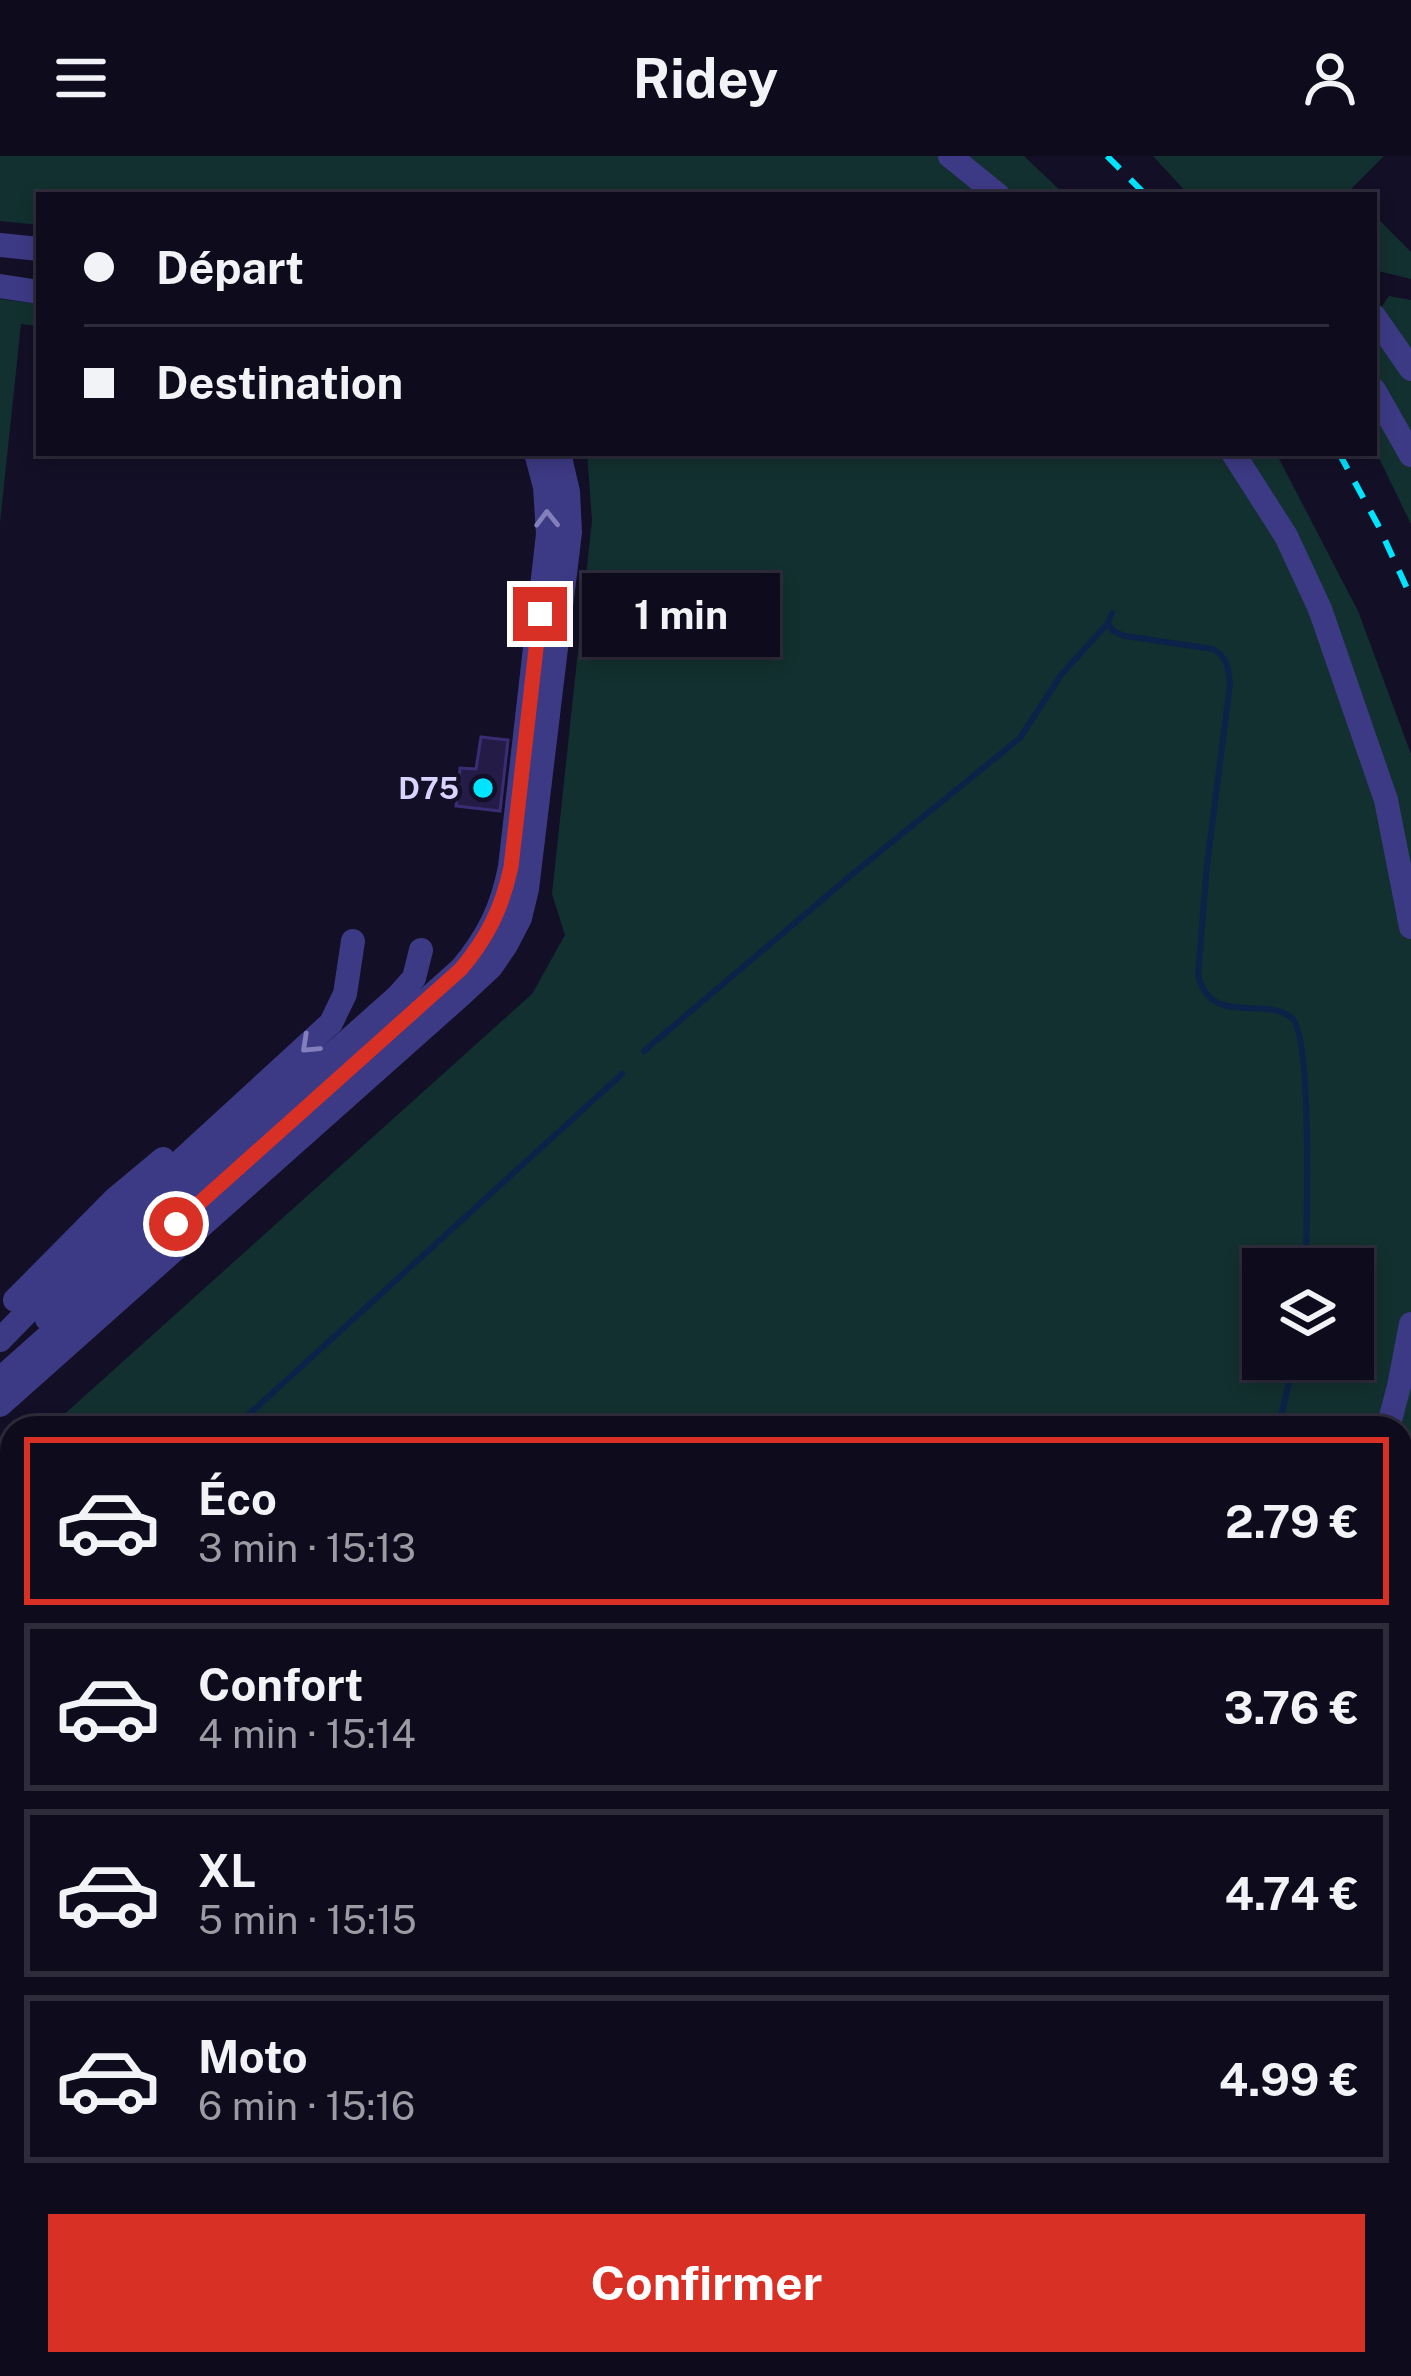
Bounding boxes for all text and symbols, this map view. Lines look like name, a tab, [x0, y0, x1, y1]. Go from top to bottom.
icon: menu	[48, 45, 114, 111]
icon: person	[1297, 45, 1363, 111]
text: Ridey	[633, 47, 778, 110]
text: Départ	[156, 241, 304, 294]
text: Destination	[156, 356, 403, 409]
one-way arrow	[535, 509, 561, 528]
callout: 1 min	[582, 572, 780, 656]
route end	[513, 587, 567, 641]
text: 1 min	[634, 592, 728, 638]
place label: D75	[398, 770, 459, 806]
marker: D75	[470, 775, 496, 801]
one-way arrow	[301, 1030, 322, 1052]
route start	[149, 1197, 203, 1251]
map controls	[1242, 1248, 1374, 1380]
button: layers	[1242, 1248, 1374, 1380]
icon: car	[54, 1467, 162, 1575]
text: Éco	[198, 1472, 277, 1525]
text: 2.79 €	[1225, 1495, 1359, 1548]
text: 3 min · 15:13	[198, 1525, 416, 1571]
icon: car	[54, 1653, 162, 1761]
text: Confort	[198, 1658, 363, 1711]
text: 3.76 €	[1224, 1681, 1359, 1734]
text: 4 min · 15:14	[198, 1711, 416, 1757]
icon: car	[54, 1839, 162, 1947]
text: XL	[198, 1844, 256, 1897]
text: 4.74 €	[1224, 1867, 1359, 1920]
text: 5 min · 15:15	[198, 1897, 417, 1943]
icon: car	[54, 2025, 162, 2133]
text: Moto	[198, 2030, 308, 2083]
text: 4.99 €	[1219, 2053, 1359, 2106]
text: 6 min · 15:16	[198, 2083, 415, 2129]
button: Confirmer	[48, 2214, 1365, 2352]

